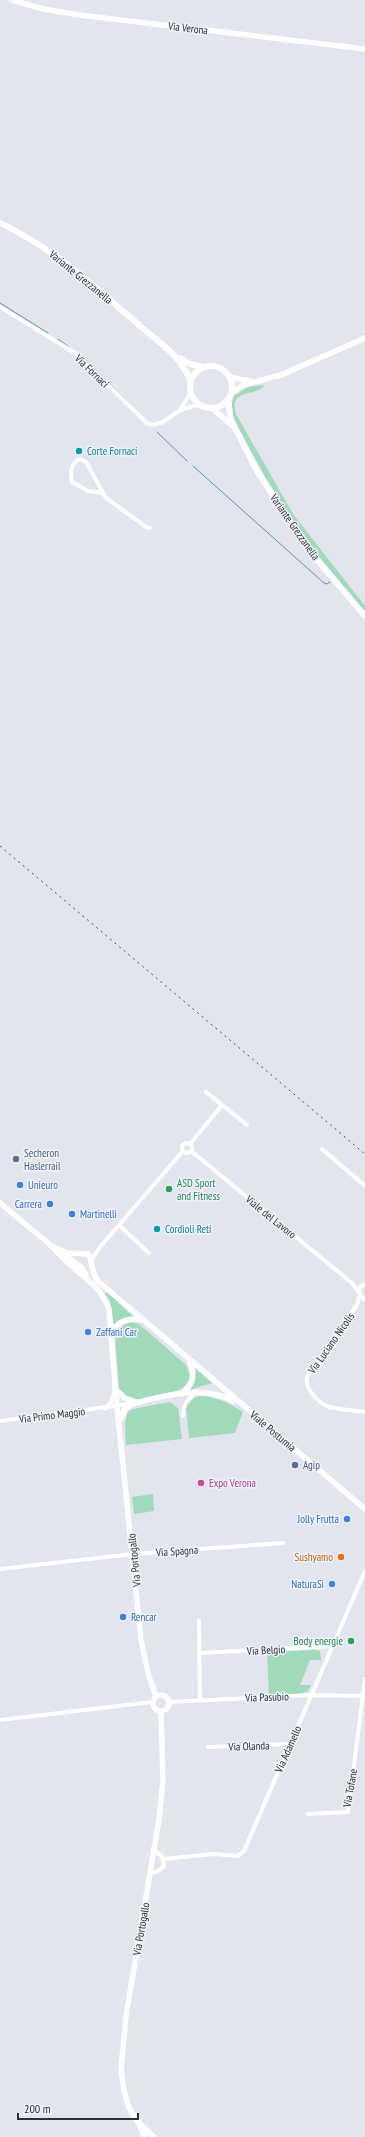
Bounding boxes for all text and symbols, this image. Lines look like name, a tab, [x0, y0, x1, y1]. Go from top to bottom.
street label: Via Verona	[166, 18, 209, 37]
street label: Variante Grezzanella	[46, 247, 116, 307]
street label: Via Fornaci	[71, 351, 112, 391]
place label: Corte Fornaci	[87, 444, 137, 458]
marker: Corte Fornaci	[74, 446, 84, 456]
street label: Variante Grezzanella	[266, 490, 323, 563]
place label: Secheron Haslerrail	[24, 1146, 61, 1173]
marker: Secheron Haslerrail	[11, 1154, 21, 1164]
place label: ASD Sport and Fitness	[177, 1176, 220, 1203]
place label: Unieuro	[28, 1178, 58, 1192]
marker: Unieuro	[15, 1180, 25, 1190]
marker: ASD Sport and Fitness	[164, 1184, 174, 1194]
street label: Viale del Lavoro	[242, 1192, 299, 1242]
place label: Carrera	[15, 1197, 42, 1211]
marker: Carrera	[45, 1199, 55, 1209]
place label: Martinelli	[80, 1207, 117, 1221]
marker: Martinelli	[67, 1209, 77, 1219]
place label: Cordioli Reti	[165, 1222, 212, 1236]
marker: Cordioli Reti	[152, 1224, 162, 1234]
street label: Via Luciano Nicolis	[304, 1309, 357, 1377]
place label: Zaffani Car	[96, 1325, 137, 1339]
marker: Zaffani Car	[83, 1327, 93, 1337]
street label: Via Primo Maggio	[17, 1404, 86, 1426]
street label: Viale Postumia	[246, 1407, 299, 1454]
place label: Agip	[303, 1458, 320, 1472]
marker: Agip	[290, 1460, 300, 1470]
place label: Expo Verona	[209, 1476, 256, 1490]
marker: Expo Verona	[196, 1478, 206, 1488]
place label: Jolly Frutta	[297, 1512, 339, 1526]
marker: Jolly Frutta	[342, 1514, 352, 1524]
street label: Via Portogallo	[124, 1532, 144, 1588]
street label: Via Spagna	[155, 1543, 198, 1560]
place label: Sushyamo	[295, 1550, 333, 1564]
marker: Sushyamo	[336, 1552, 346, 1562]
place label: NaturaSì	[291, 1577, 324, 1591]
marker: NaturaSì	[327, 1579, 337, 1589]
place label: Rencar	[131, 1610, 157, 1624]
marker: Rencar	[118, 1612, 128, 1622]
place label: Body energie	[294, 1634, 343, 1648]
marker: Body energie	[346, 1636, 356, 1646]
street label: Via Belgio	[245, 1642, 286, 1658]
street label: Via Pasubio	[244, 1689, 289, 1705]
street label: Via Adamello	[271, 1723, 305, 1776]
street label: Via Olanda	[227, 1738, 270, 1754]
street label: Via Tofane	[340, 1767, 360, 1809]
street label: Via Portogallo	[129, 1901, 153, 1958]
scale bar	[18, 2095, 138, 2121]
text: 200 m	[24, 2101, 51, 2116]

